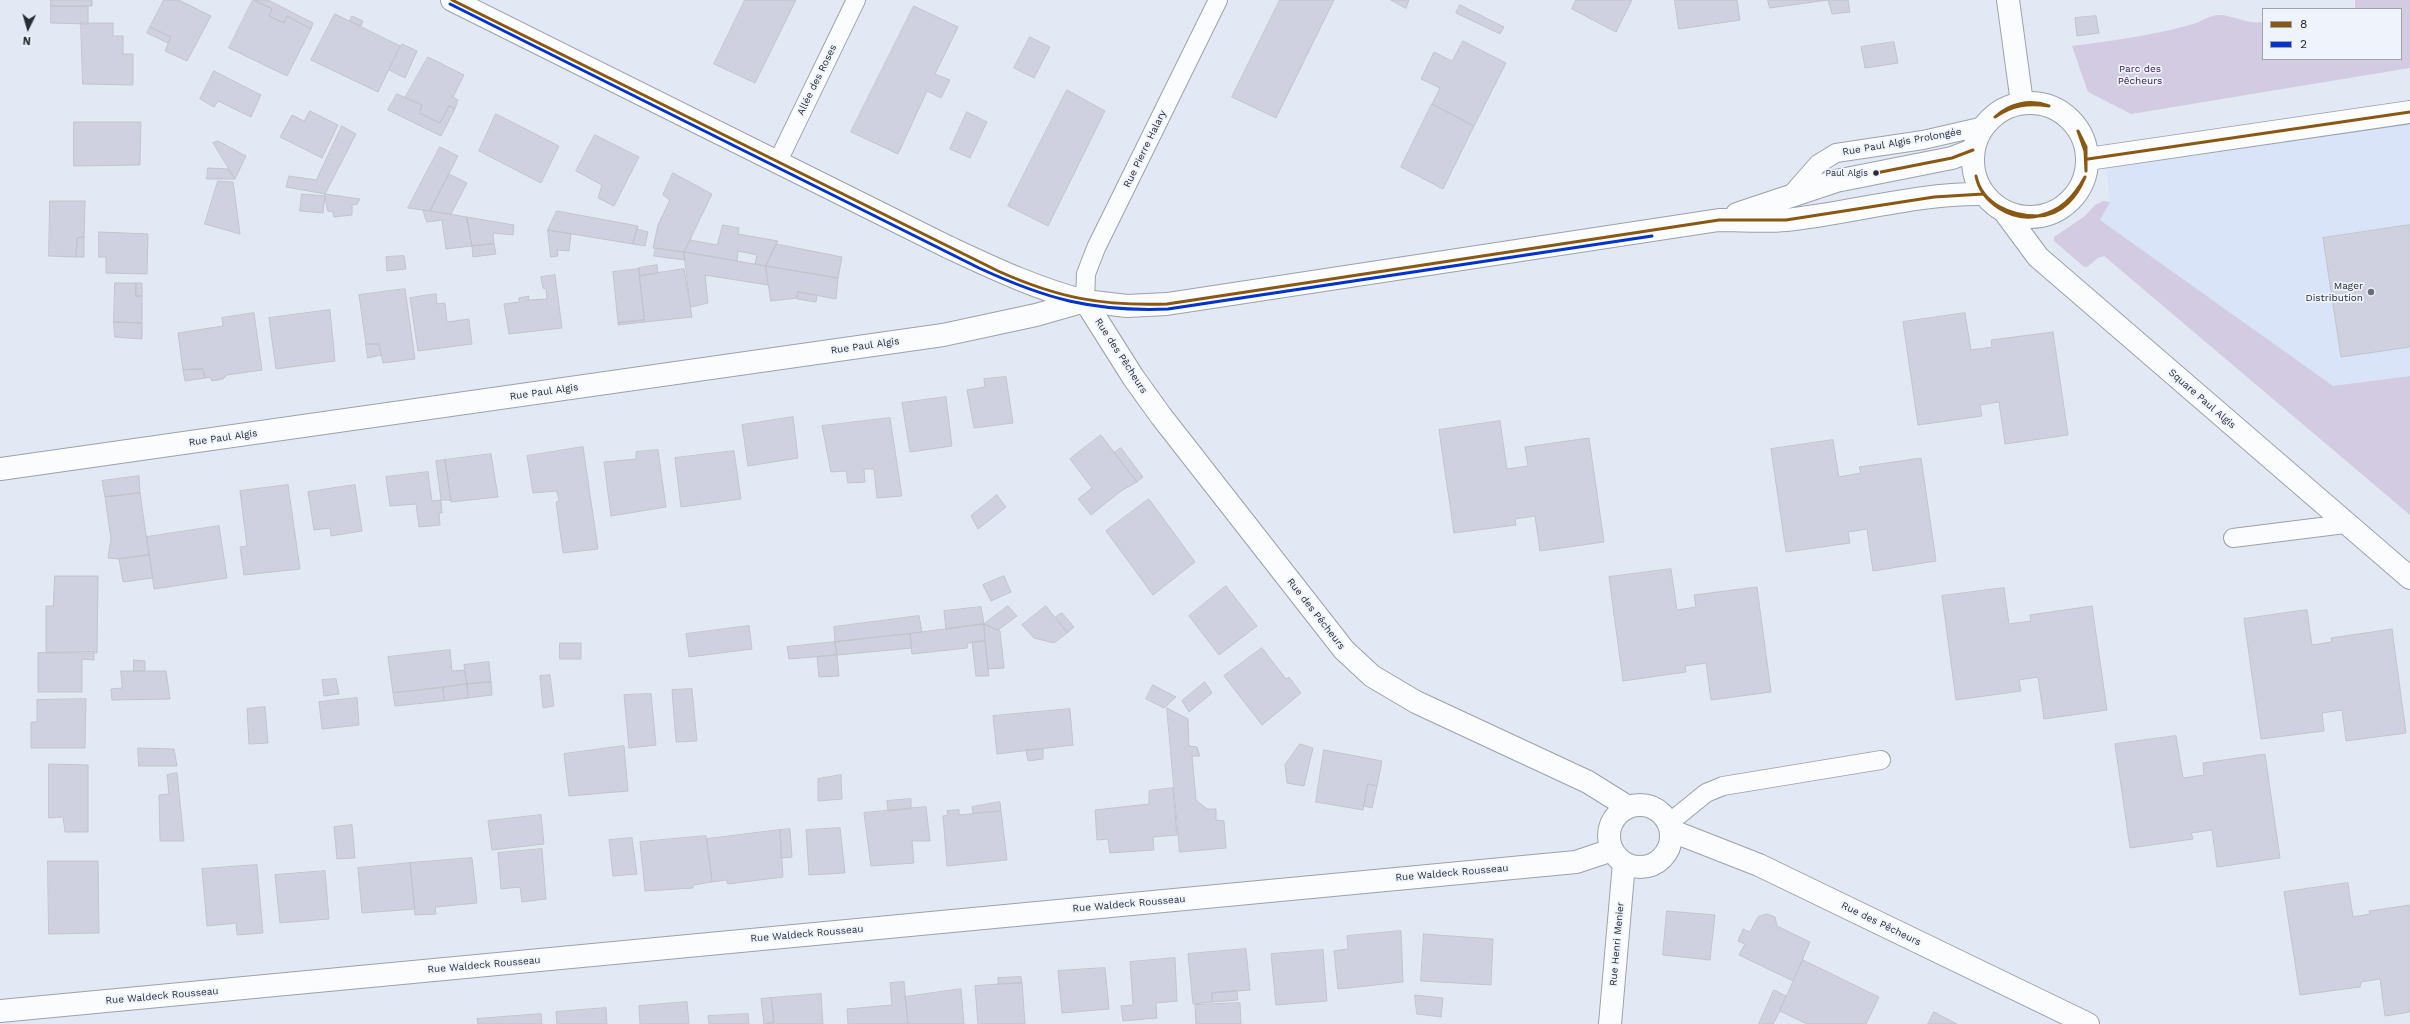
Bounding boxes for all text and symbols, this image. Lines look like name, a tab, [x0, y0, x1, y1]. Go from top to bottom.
north arrow	[8, 8, 48, 48]
legend	[2262, 8, 2402, 60]
text: 8	[2300, 17, 2307, 31]
text: N	[22, 34, 32, 47]
text: 2	[2300, 37, 2307, 51]
street label: Allée des Roses	[795, 43, 839, 117]
park label: Parc des Pêcheurs	[2118, 63, 2162, 86]
street label: Rue Pierre Halary	[1121, 108, 1169, 190]
street label: Rue Paul Algis Prolongée	[1842, 126, 1962, 158]
place label: Paul Algis	[1825, 168, 1868, 178]
marker: Paul Algis	[1871, 168, 1881, 178]
place label: Mager Distribution	[2306, 280, 2363, 304]
marker: Mager Distribution	[2366, 287, 2376, 297]
street label: Rue des Pêcheurs	[1092, 316, 1150, 396]
street label: Rue Paul Algis	[830, 335, 900, 357]
street label: Square Paul Algis	[2166, 367, 2238, 431]
street label: Rue Paul Algis	[509, 381, 579, 403]
street label: Rue Paul Algis	[188, 427, 258, 449]
street label: Rue des Pêcheurs	[1284, 576, 1348, 652]
street label: Rue Waldeck Rousseau	[1395, 862, 1509, 884]
street label: Rue Waldeck Rousseau	[1072, 893, 1186, 915]
street label: Rue des Pêcheurs	[1839, 899, 1923, 949]
street label: Rue Henri Menier	[1607, 902, 1627, 986]
street label: Rue Waldeck Rousseau	[750, 923, 864, 945]
street label: Rue Waldeck Rousseau	[427, 954, 541, 976]
street label: Rue Waldeck Rousseau	[105, 985, 219, 1007]

